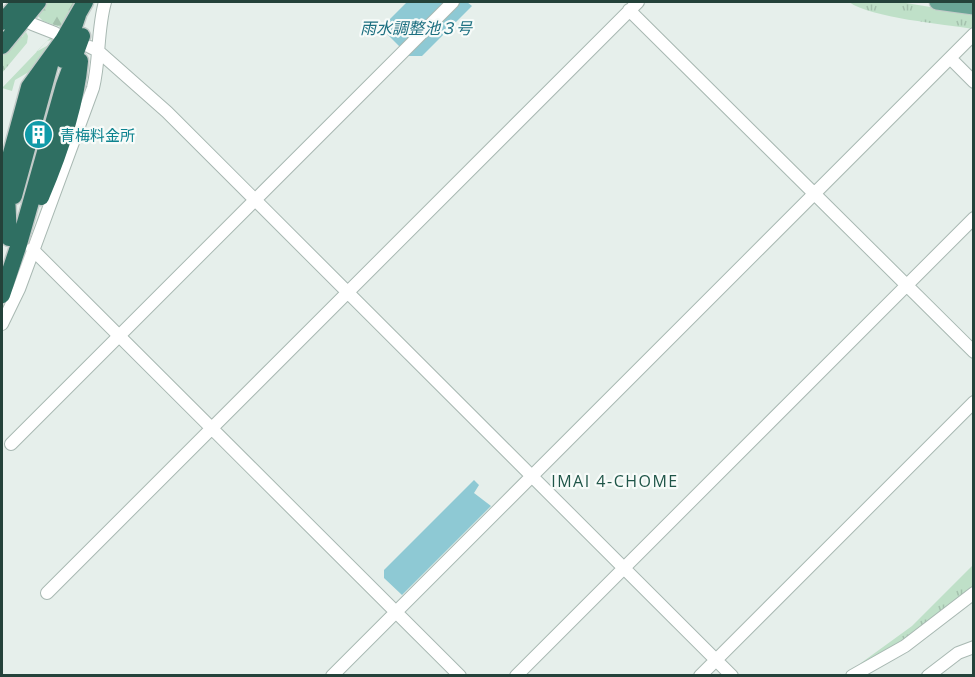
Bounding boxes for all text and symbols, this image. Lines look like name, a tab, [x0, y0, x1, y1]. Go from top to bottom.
water label: 雨水調整池３号	[360, 17, 473, 39]
building icon: 青梅料金所	[23, 119, 55, 151]
place label: 青梅料金所	[60, 125, 135, 145]
district label: IMAI 4-CHOME	[551, 470, 679, 492]

